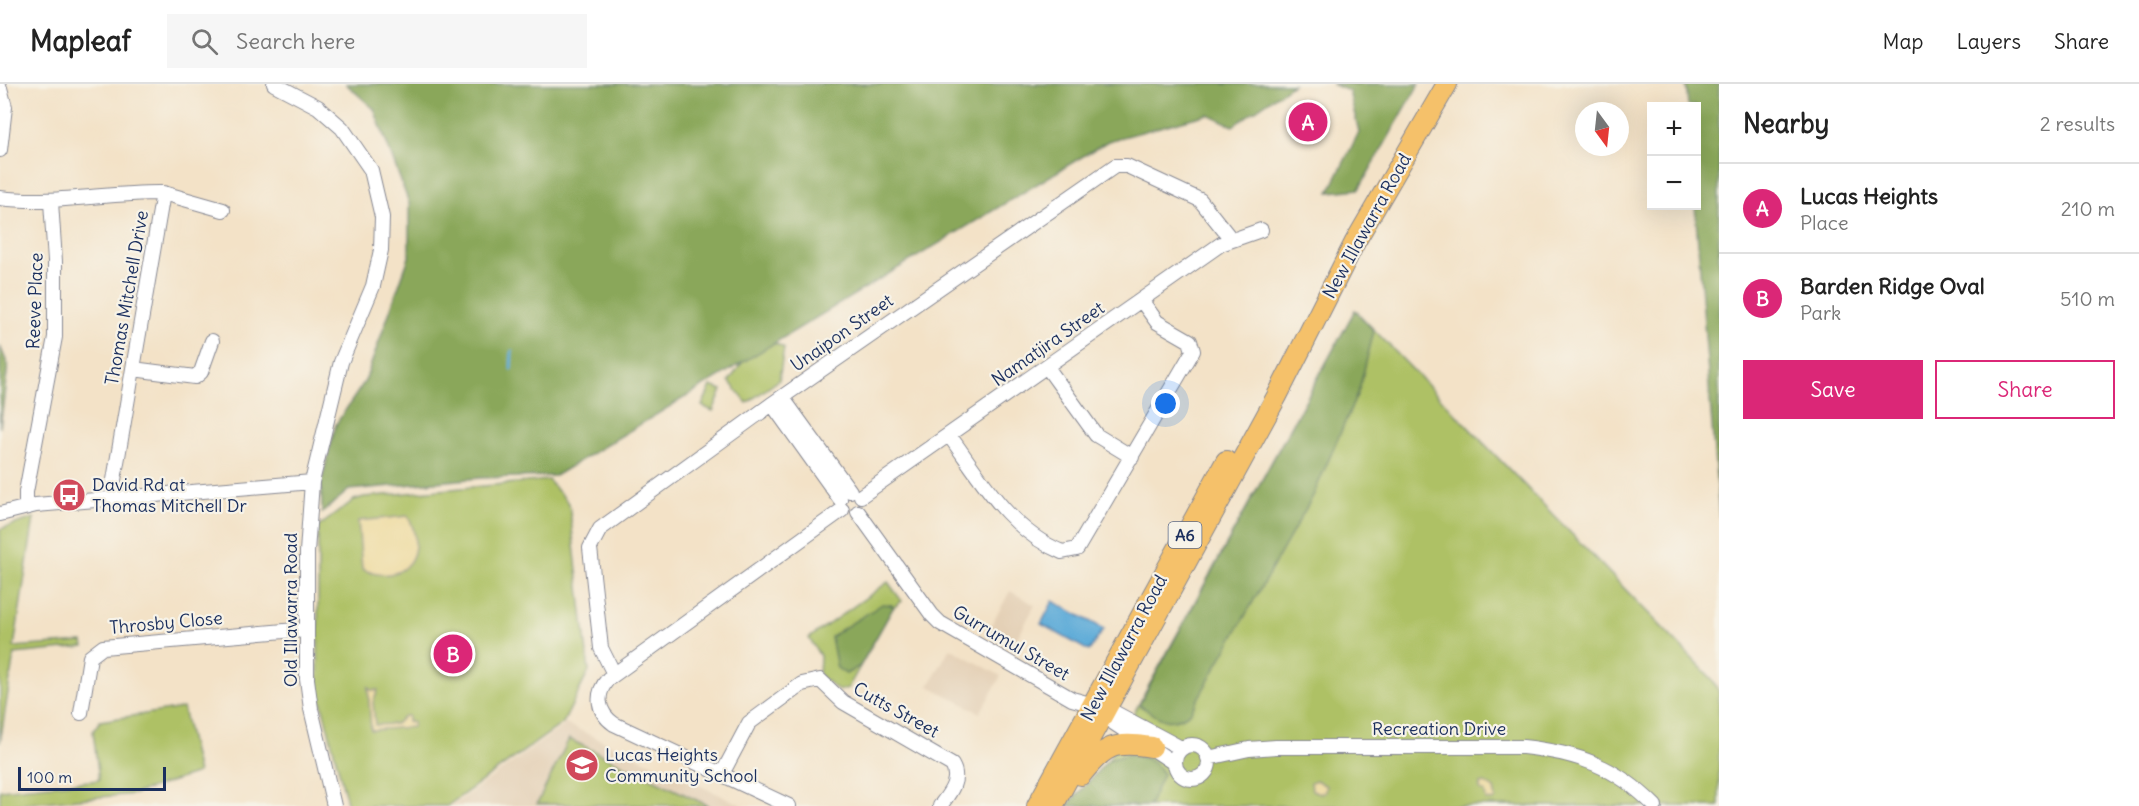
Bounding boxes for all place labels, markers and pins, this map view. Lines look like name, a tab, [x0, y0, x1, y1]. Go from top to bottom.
pin: A	[1288, 99, 1328, 144]
place label: David Rd at Thomas Mitchell Dr	[92, 473, 247, 517]
bus stop icon: David Rd at Thomas Mitchell Dr	[51, 477, 87, 513]
pin: B	[434, 632, 472, 676]
place label: Lucas Heights Community School	[605, 743, 758, 787]
school or university icon: Lucas Heights Community School	[564, 747, 600, 783]

